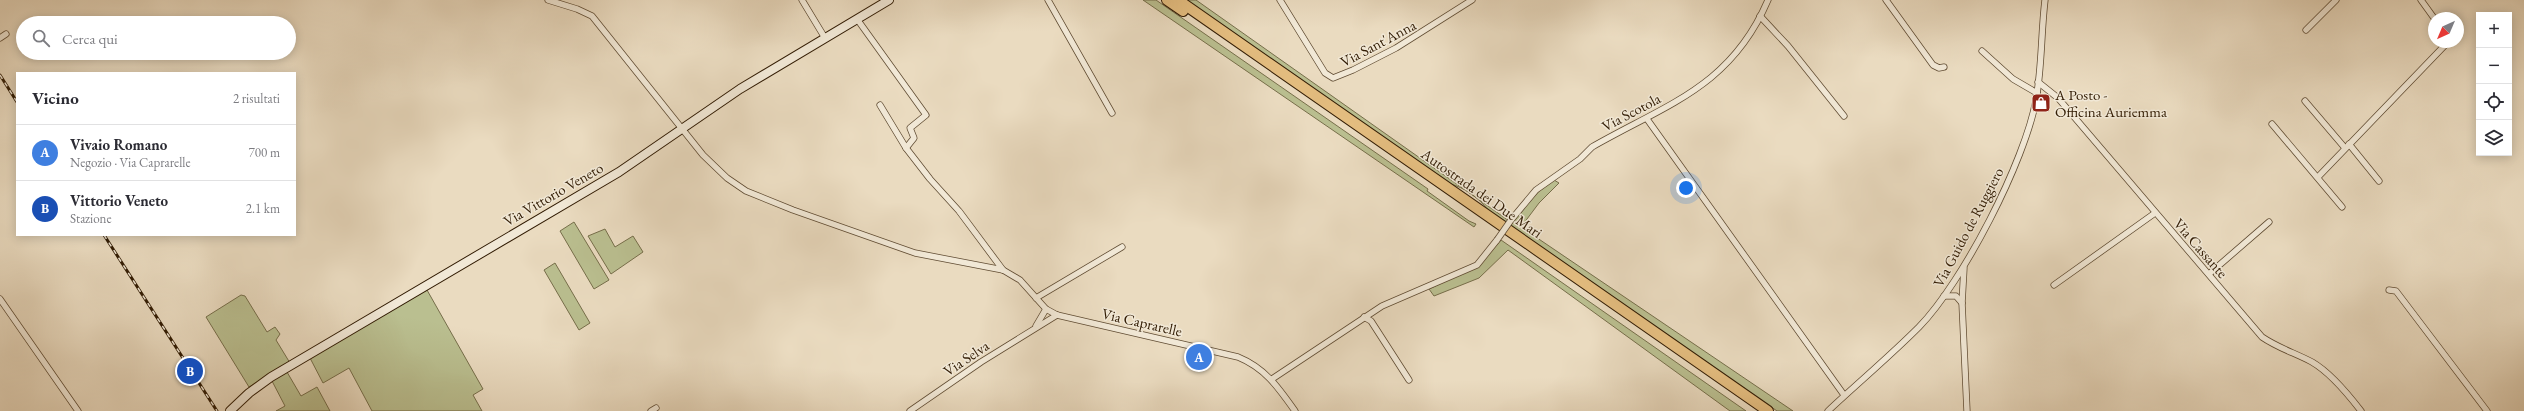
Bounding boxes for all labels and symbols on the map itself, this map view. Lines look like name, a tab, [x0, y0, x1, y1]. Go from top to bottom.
north arrow	[2428, 12, 2464, 48]
street label: Via Sant'Anna	[1337, 15, 1419, 71]
place label: A Posto - Officina Auriemma	[2054, 85, 2167, 121]
street label: Via Scotola	[1598, 89, 1664, 135]
shop icon: A Posto - Officina Auriemma	[2030, 92, 2052, 114]
street label: Autostrada dei Due Mari	[1417, 143, 1547, 242]
street label: Via Vittorio Veneto	[500, 158, 606, 230]
street label: Via Guido de Ruggiero	[1928, 164, 2008, 290]
your location	[1676, 178, 1696, 198]
street label: Via Cassante	[2170, 214, 2232, 282]
street label: Via Caprarelle	[1100, 304, 1184, 340]
street label: Via Selva	[939, 336, 993, 380]
pin: A	[1186, 342, 1212, 372]
pin: B	[177, 356, 203, 386]

